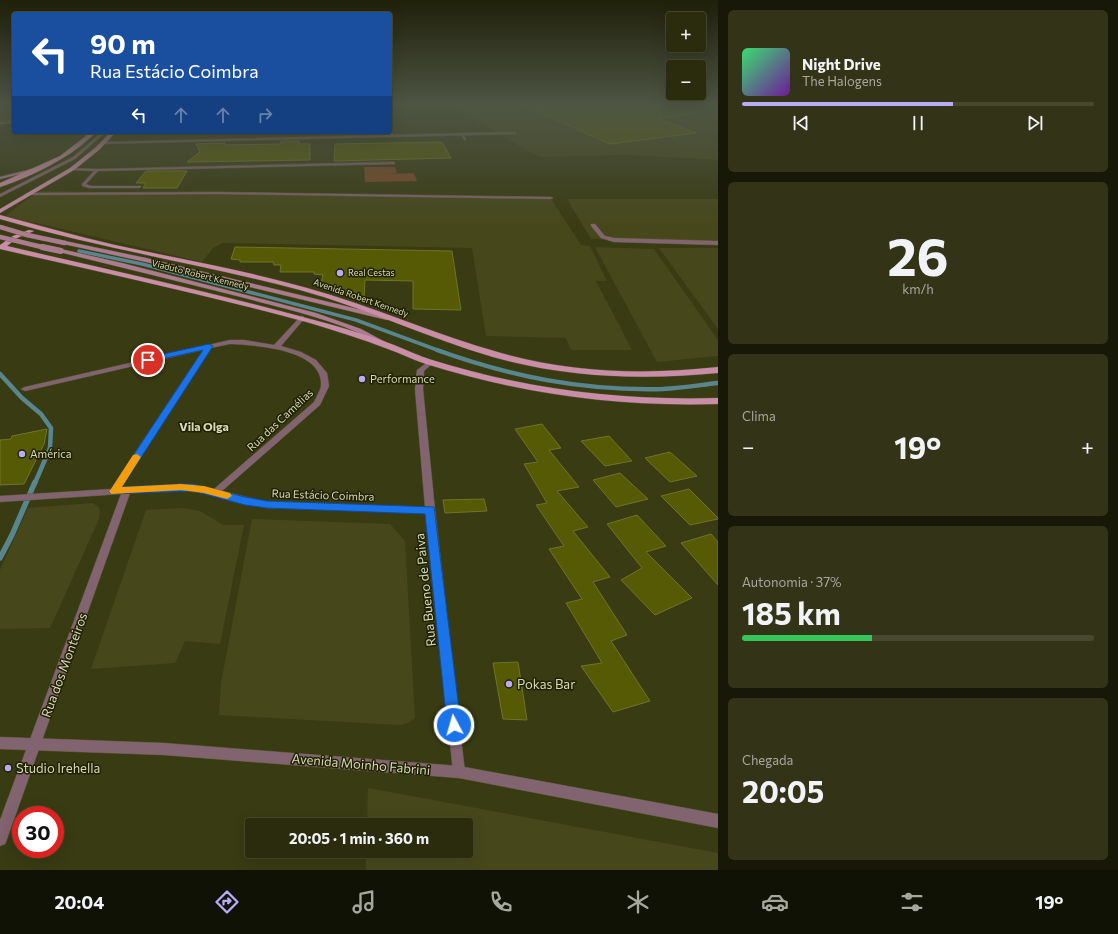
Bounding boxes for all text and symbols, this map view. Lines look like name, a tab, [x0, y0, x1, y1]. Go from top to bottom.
map controls	[666, 12, 706, 100]
button: +	[666, 12, 706, 52]
text: 90 m	[90, 26, 156, 60]
icon: left	[24, 28, 76, 80]
text: Night Drive	[802, 55, 881, 73]
text: Rua Estácio Coimbra	[90, 60, 259, 82]
button: −	[666, 60, 706, 100]
text: The Halogens	[802, 73, 882, 89]
icon: left	[128, 104, 150, 126]
icon: ahead	[170, 104, 192, 126]
icon: ahead	[212, 104, 234, 126]
icon: right	[254, 104, 276, 126]
icon: previous	[790, 112, 812, 134]
icon: pause	[907, 112, 929, 134]
icon: next	[1024, 112, 1046, 134]
text: 26	[887, 223, 949, 287]
street label: Viaduto Robert Kennedy	[150, 257, 250, 292]
place label: Real Cestas	[348, 267, 395, 278]
marker: Real Cestas	[335, 268, 345, 278]
street label: Avenida Robert Kennedy	[312, 276, 410, 319]
text: km/h	[902, 281, 934, 297]
pin	[131, 343, 165, 377]
icon: arrive	[137, 349, 159, 371]
place label: Performance	[370, 372, 435, 385]
marker: Performance	[357, 374, 367, 384]
street label: Rua das Camélias	[244, 386, 315, 454]
text: Clima	[742, 408, 776, 424]
district label: Vila Olga	[179, 419, 229, 433]
text: 19°	[894, 428, 941, 465]
text: −	[742, 433, 755, 460]
text: +	[1081, 433, 1094, 460]
place label: América	[30, 447, 71, 460]
marker: América	[17, 449, 27, 459]
street label: Rua Estácio Coimbra	[271, 486, 375, 503]
street label: Rua Bueno de Paiva	[411, 533, 439, 647]
text: Autonomia · 37%	[742, 574, 842, 590]
text: 185 km	[742, 594, 841, 631]
street label: Rua dos Monteiros	[38, 610, 90, 720]
place label: Pokas Bar	[517, 676, 575, 692]
marker: Pokas Bar	[504, 679, 514, 689]
position arrow	[433, 704, 475, 746]
street label: Avenida Moinho Fabrini	[291, 750, 431, 778]
text: Chegada	[742, 752, 793, 768]
place label: Studio Irehella	[16, 760, 100, 776]
marker: Studio Irehella	[3, 763, 13, 773]
text: 20:05	[742, 772, 824, 809]
speed limit sign: 30	[12, 806, 64, 858]
text: 20:05 · 1 min · 360 m	[289, 829, 429, 847]
icon: directions	[213, 888, 241, 916]
icon: music	[350, 888, 378, 916]
icon: phone	[487, 888, 515, 916]
icon: climate	[624, 888, 652, 916]
icon: car	[761, 888, 789, 916]
icon: filters	[898, 888, 926, 916]
text: 20:04	[54, 891, 104, 913]
text: 19°	[1035, 891, 1063, 913]

